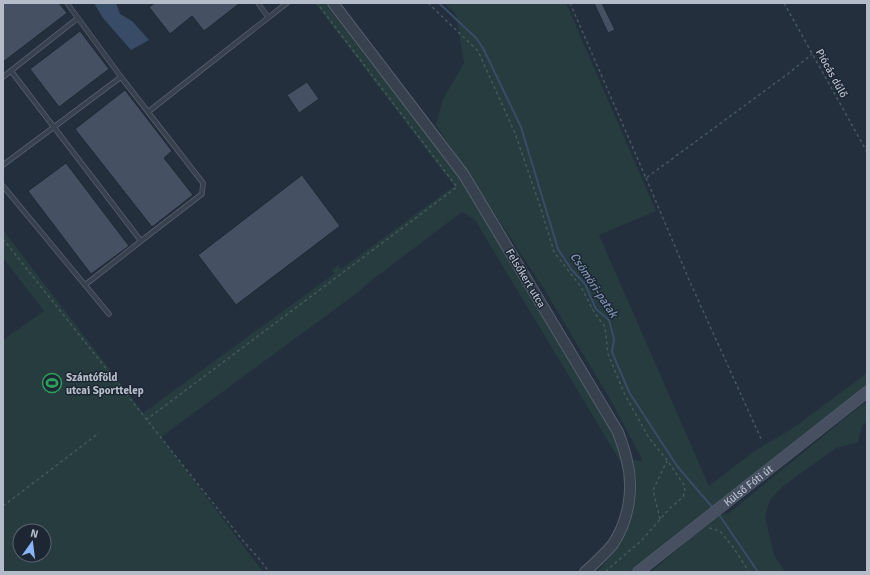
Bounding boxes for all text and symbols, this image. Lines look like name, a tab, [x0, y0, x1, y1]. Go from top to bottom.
street label: Piócás dűlő	[813, 47, 850, 100]
street label: Felsőkert utca	[503, 246, 549, 310]
water label: Csömöri-patak	[566, 250, 621, 321]
place label: Szántóföld utcai Sporttelep	[66, 371, 144, 397]
sports icon: Szántóföld utcai Sporttelep	[41, 372, 63, 394]
street label: Külső Fóti út	[721, 462, 776, 509]
north arrow	[12, 523, 52, 563]
text: N	[29, 527, 40, 541]

